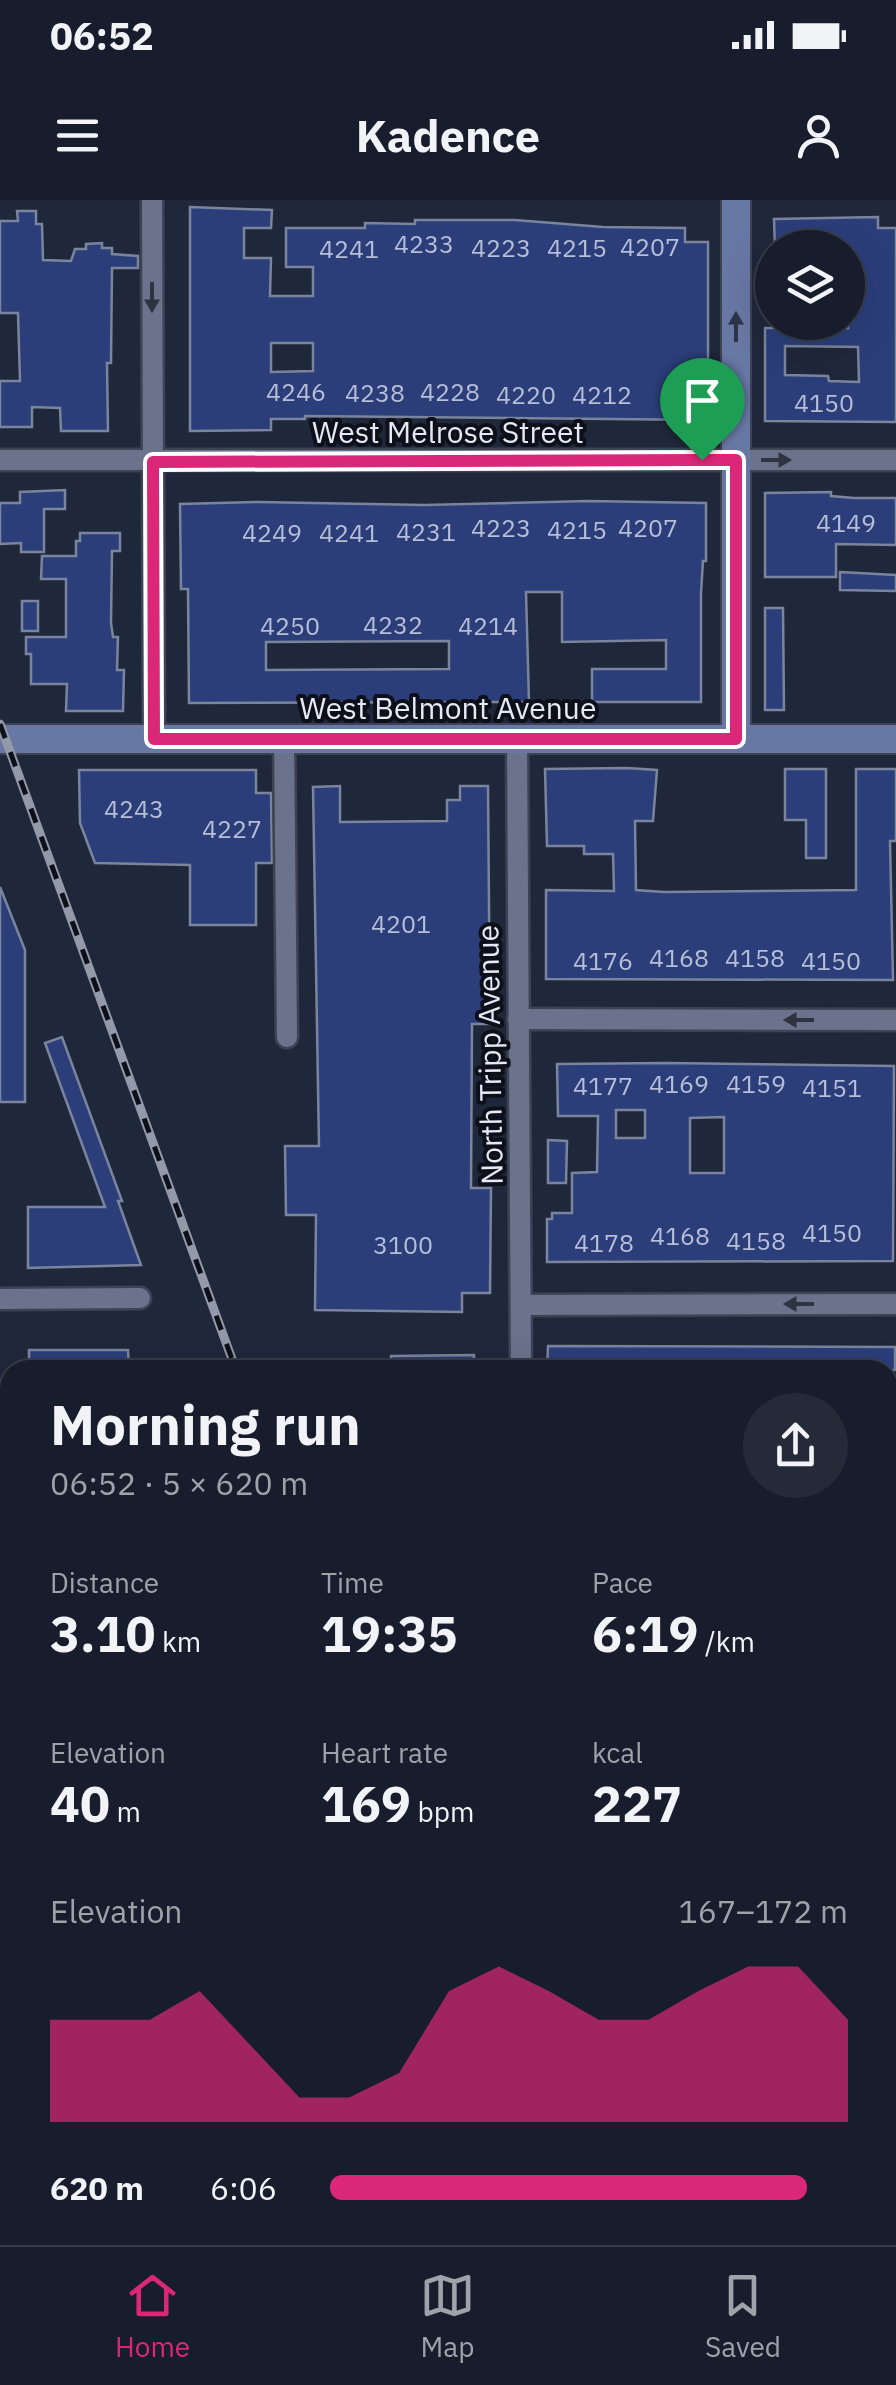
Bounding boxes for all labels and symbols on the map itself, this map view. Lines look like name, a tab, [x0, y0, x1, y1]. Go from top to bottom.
house number: 4233	[394, 227, 454, 260]
house number: 4207	[620, 230, 680, 263]
house number: 4223	[471, 231, 531, 264]
house number: 4215	[547, 231, 607, 264]
house number: 4241	[319, 232, 379, 265]
one-way arrow	[145, 282, 161, 314]
one-way arrow	[728, 310, 744, 342]
pin	[660, 358, 745, 461]
house number: 4246	[266, 375, 326, 408]
house number: 4228	[420, 375, 480, 408]
house number: 4238	[345, 376, 405, 409]
house number: 4220	[496, 378, 556, 411]
house number: 4212	[572, 378, 632, 411]
house number: 4150	[794, 386, 854, 419]
street label: West Melrose Street	[312, 412, 584, 451]
one-way arrow	[760, 452, 792, 468]
house number: 4149	[816, 506, 876, 539]
house number: 4223	[471, 511, 531, 544]
house number: 4207	[618, 511, 678, 544]
house number: 4215	[547, 513, 607, 546]
house number: 4231	[396, 515, 456, 548]
house number: 4249	[242, 516, 302, 549]
house number: 4241	[319, 516, 379, 549]
house number: 4232	[363, 608, 423, 641]
house number: 4250	[260, 609, 320, 642]
house number: 4214	[458, 609, 518, 642]
street label: West Belmont Avenue	[300, 688, 596, 727]
house number: 4243	[104, 792, 164, 825]
house number: 4227	[202, 812, 262, 845]
house number: 4201	[371, 907, 431, 940]
street label: North Tripp Avenue	[467, 925, 511, 1185]
house number: 4168	[649, 941, 709, 974]
house number: 4158	[725, 941, 785, 974]
house number: 4176	[573, 944, 633, 977]
house number: 4150	[801, 944, 861, 977]
one-way arrow	[782, 1012, 814, 1028]
house number: 4169	[649, 1067, 709, 1100]
house number: 4159	[726, 1067, 786, 1100]
house number: 4177	[573, 1069, 633, 1102]
house number: 4151	[802, 1071, 862, 1104]
house number: 4150	[802, 1216, 862, 1249]
house number: 4168	[650, 1219, 710, 1252]
house number: 4158	[726, 1224, 786, 1257]
house number: 4178	[574, 1226, 634, 1259]
house number: 3100	[373, 1228, 433, 1261]
one-way arrow	[782, 1296, 814, 1312]

